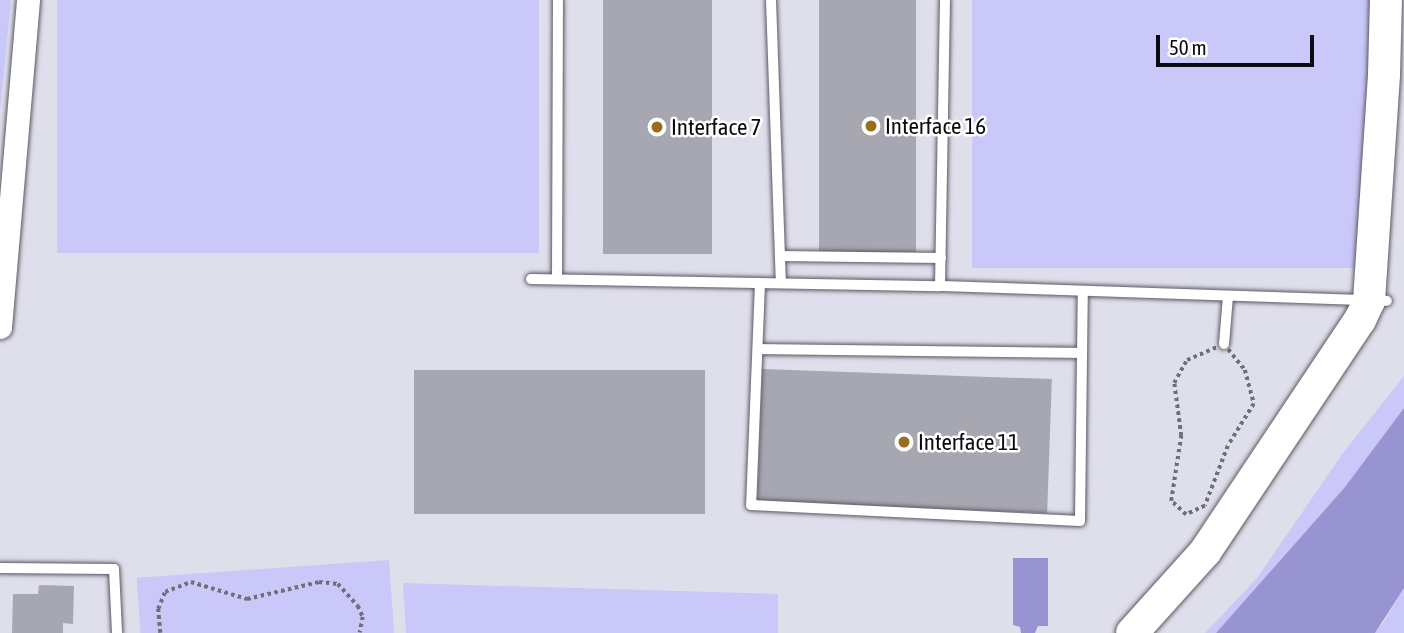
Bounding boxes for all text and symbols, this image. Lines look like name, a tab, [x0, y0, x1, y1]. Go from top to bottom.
scale bar	[1159, 21, 1316, 65]
text: 50 m	[1169, 35, 1207, 59]
place label: Interface 16	[885, 112, 986, 140]
place label: Interface 7	[671, 113, 761, 141]
marker: Interface 16	[863, 118, 879, 134]
marker: Interface 7	[649, 119, 665, 135]
place label: Interface 11	[918, 428, 1019, 456]
marker: Interface 11	[896, 434, 912, 450]

